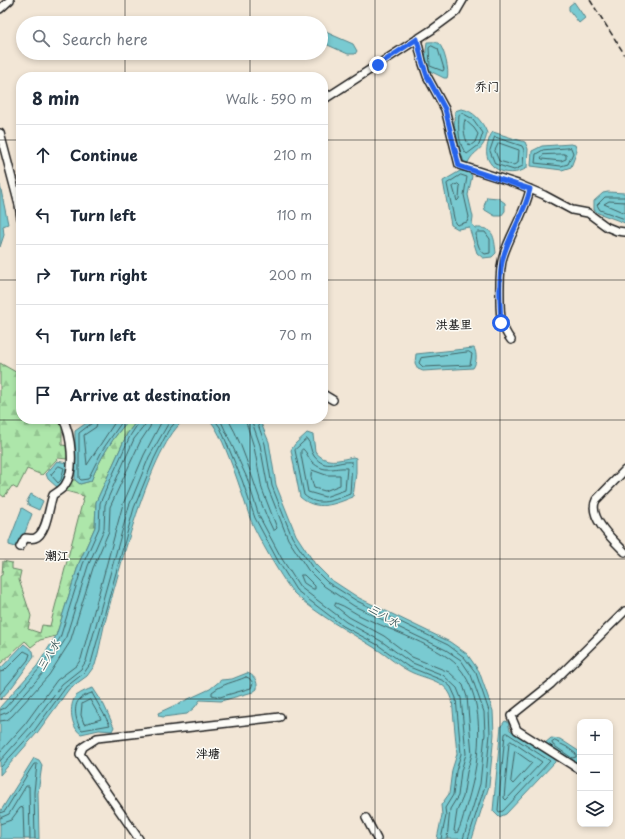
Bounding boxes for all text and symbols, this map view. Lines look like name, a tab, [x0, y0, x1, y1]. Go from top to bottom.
search box	[16, 16, 328, 60]
icon: search	[30, 27, 52, 49]
text: Search here	[62, 27, 148, 50]
route end	[369, 56, 387, 74]
district label: 乔门	[475, 77, 499, 95]
text: 8 min	[32, 85, 80, 111]
text: Walk · 590 m	[226, 89, 312, 108]
text: Continue	[70, 143, 138, 166]
icon: ahead	[32, 144, 54, 166]
text: 210 m	[273, 145, 312, 164]
text: Turn left	[70, 203, 136, 226]
icon: left	[32, 204, 54, 226]
text: 110 m	[277, 205, 312, 224]
text: Turn right	[70, 263, 147, 286]
icon: right	[32, 264, 54, 286]
text: 200 m	[269, 265, 312, 284]
route start	[492, 314, 510, 332]
district label: 洪基里	[436, 315, 472, 333]
text: Turn left	[70, 323, 136, 346]
icon: left	[32, 324, 54, 346]
text: 70 m	[279, 325, 312, 344]
text: Arrive at destination	[70, 383, 231, 406]
icon: arrive	[32, 384, 54, 406]
district label: 潮江	[45, 546, 69, 564]
water label: 三八水	[365, 599, 403, 631]
water label: 三八水	[32, 636, 64, 674]
map controls	[577, 719, 613, 827]
button: +	[577, 719, 613, 755]
district label: 泮塘	[196, 744, 220, 762]
button: −	[577, 755, 613, 791]
button: layers	[577, 791, 613, 827]

